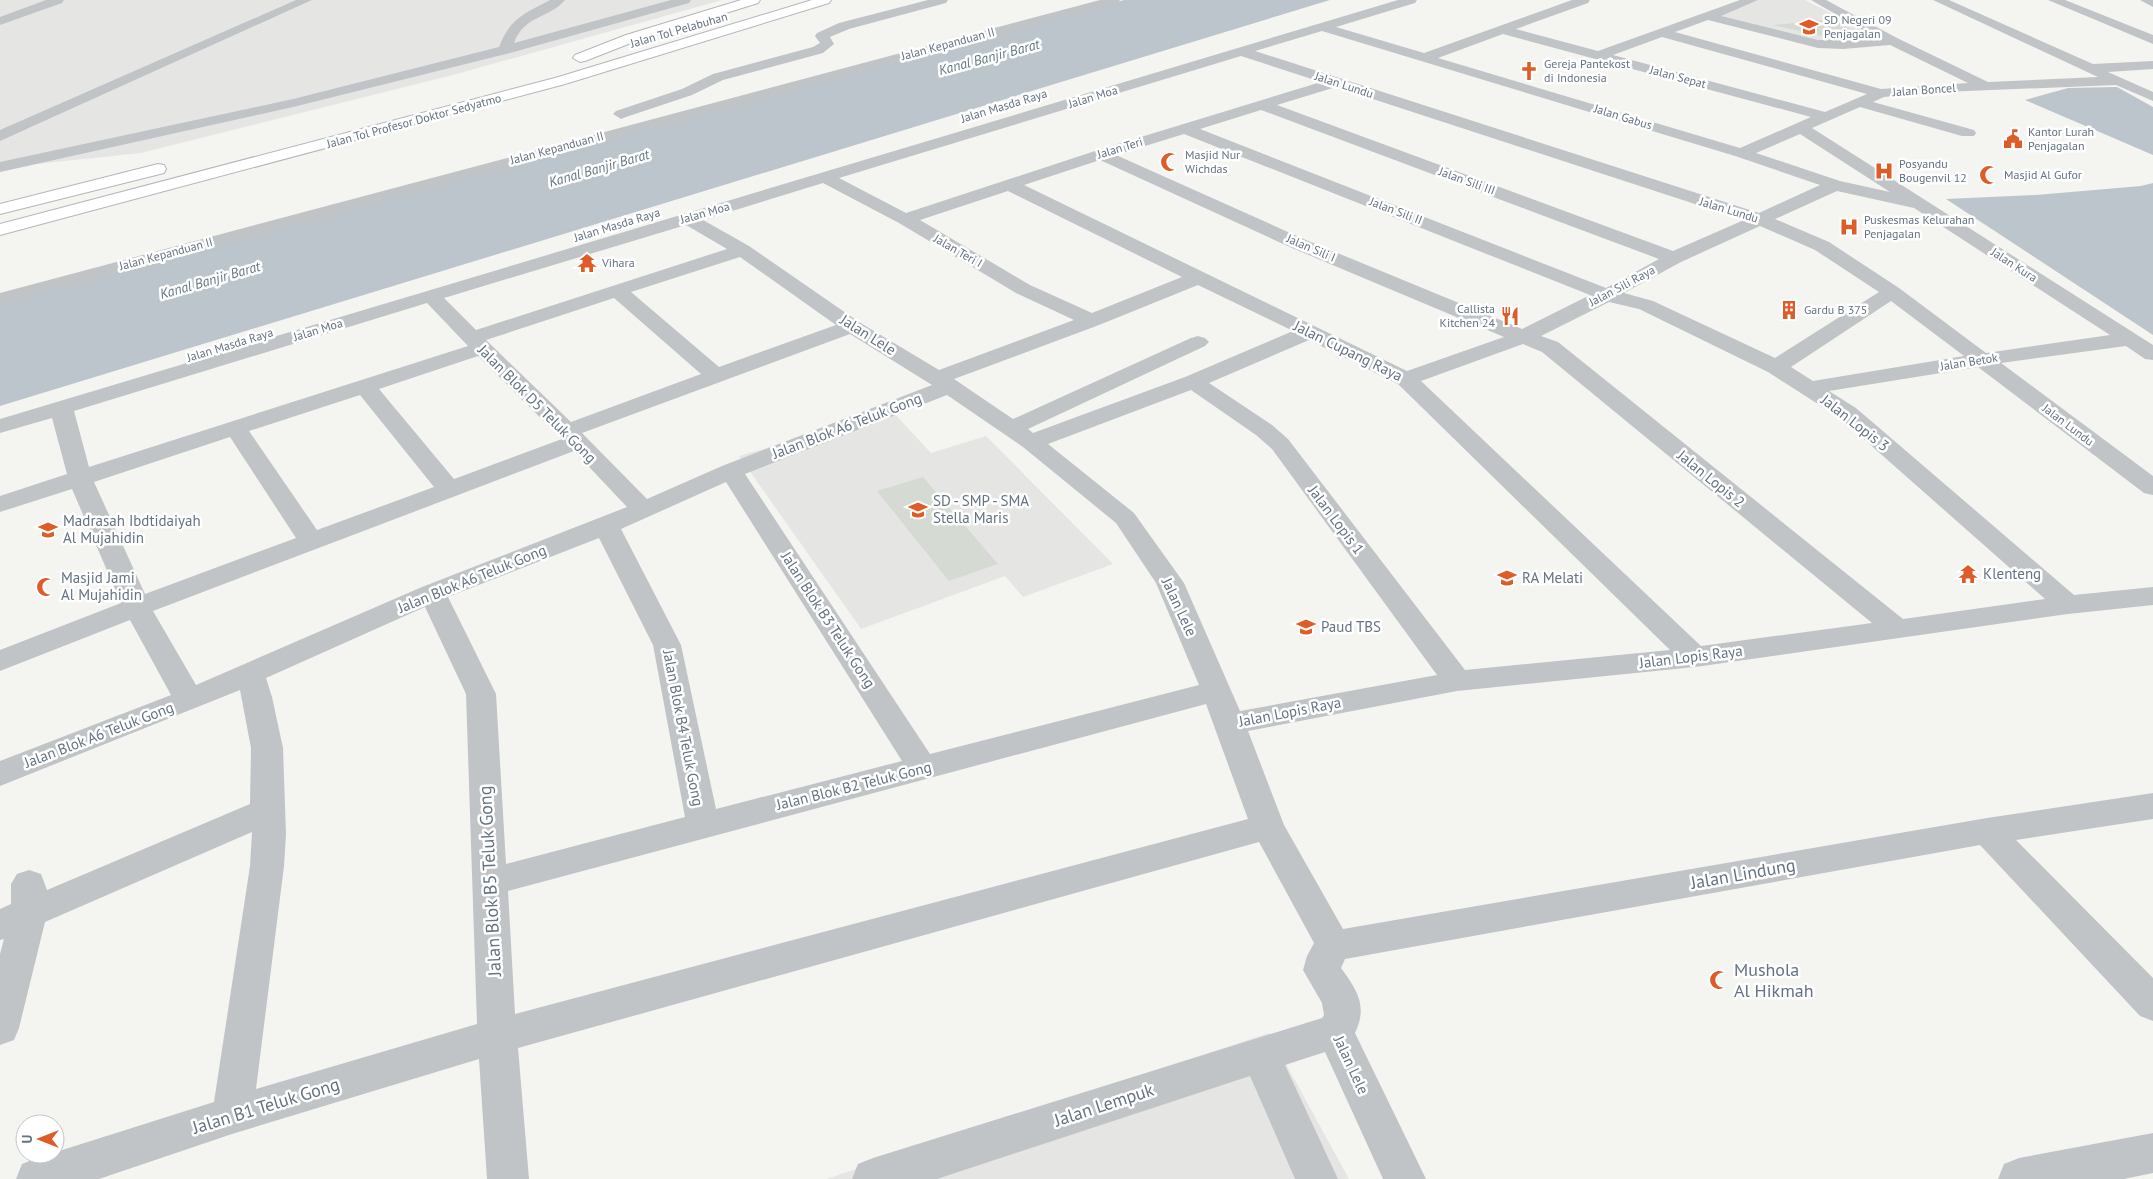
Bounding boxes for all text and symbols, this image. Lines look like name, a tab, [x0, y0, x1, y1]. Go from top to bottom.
street label: Jalan Tol Pelabuhan	[628, 8, 729, 51]
place label: SD Negeri 09 Penjagalan	[1824, 12, 1892, 41]
school or university icon: SD Negeri 09 Penjagalan	[1798, 16, 1820, 38]
street label: Jalan Kepanduan II	[899, 24, 996, 63]
water label: Kanal Banjir Barat	[936, 35, 1042, 79]
place label: Gereja Pantekost di Indonesia	[1544, 56, 1630, 85]
church icon: Gereja Pantekost di Indonesia	[1518, 60, 1540, 82]
street label: Jalan Sepat	[1647, 62, 1708, 91]
street label: Jalan Lundu	[1312, 68, 1375, 101]
street label: Jalan Boncel	[1891, 80, 1957, 99]
street label: Jalan Moa	[1066, 82, 1119, 111]
street label: Jalan Masda Raya	[958, 85, 1049, 126]
street label: Jalan Tol Profesor Doktor Sedyatmo	[324, 90, 503, 151]
street label: Jalan Gabus	[1591, 100, 1654, 132]
place label: Kantor Lurah Penjagalan	[2028, 124, 2094, 153]
street label: Jalan Kepanduan II	[508, 128, 605, 167]
public building icon: Kantor Lurah Penjagalan	[2002, 128, 2024, 150]
street label: Jalan Teri	[1094, 134, 1144, 162]
water label: Kanal Banjir Barat	[547, 145, 652, 191]
place label: Masjid Nur Wichdas	[1185, 147, 1240, 176]
mosque icon: Masjid Nur Wichdas	[1159, 151, 1181, 173]
place label: Posyandu Bougenvil 12	[1899, 156, 1967, 185]
hospital icon: Posyandu Bougenvil 12	[1873, 160, 1895, 182]
street label: Jalan Sili III	[1436, 163, 1497, 198]
mosque icon: Masjid Al Gufor	[1978, 164, 2000, 186]
place label: Masjid Al Gufor	[2004, 167, 2082, 182]
street label: Jalan Sili II	[1367, 193, 1425, 227]
street label: Jalan Lundu	[1697, 193, 1760, 226]
street label: Jalan Moa	[678, 198, 731, 227]
street label: Jalan Masda Raya	[571, 204, 662, 245]
place label: Puskesmas Kelurahan Penjagalan	[1864, 212, 1974, 241]
hospital icon: Puskesmas Kelurahan Penjagalan	[1838, 216, 1860, 238]
street label: Jalan Teri I	[930, 230, 985, 270]
street label: Jalan Sili I	[1284, 230, 1338, 265]
street label: Jalan Kepanduan II	[117, 234, 214, 273]
street label: Jalan Kura	[1987, 244, 2040, 285]
temple icon: Vihara	[576, 252, 598, 274]
place label: Vihara	[601, 255, 635, 270]
water label: Kanal Banjir Barat	[158, 257, 263, 303]
street label: Jalan Sili Raya	[1585, 262, 1657, 310]
building icon: Gardu B 375	[1778, 299, 1800, 321]
place label: Callista Kitchen 24	[1440, 301, 1495, 330]
place label: Gardu B 375	[1804, 302, 1867, 317]
restaurant icon: Callista Kitchen 24	[1499, 305, 1521, 327]
street label: Jalan Lele	[836, 309, 900, 359]
street label: Jalan Moa	[291, 315, 344, 344]
street label: Jalan Cupang Raya	[1290, 316, 1406, 385]
street label: Jalan Masda Raya	[184, 324, 275, 365]
street label: Jalan Blok D5 Teluk Gong	[473, 340, 601, 467]
street label: Jalan Betok	[1938, 350, 1999, 374]
street label: Jalan Blok A6 Teluk Gong	[769, 388, 924, 463]
street label: Jalan Lopis 3	[1817, 389, 1893, 455]
street label: Jalan Lundu	[2039, 400, 2097, 449]
street label: Jalan Lopis 2	[1673, 445, 1749, 512]
street label: Jalan Lopis 1	[1304, 481, 1368, 558]
place label: SD - SMP - SMA Stella Maris	[933, 491, 1029, 527]
school or university icon: SD - SMP - SMA Stella Maris	[907, 499, 929, 521]
place label: Madrasah Ibdtidaiyah Al Mujahidin	[63, 511, 201, 547]
school or university icon: Madrasah Ibdtidaiyah Al Mujahidin	[37, 519, 59, 541]
street label: Jalan Blok A6 Teluk Gong	[394, 540, 549, 617]
street label: Jalan Blok B3 Teluk Gong	[777, 547, 880, 692]
temple icon: Klenteng	[1957, 563, 1979, 585]
place label: Klenteng	[1983, 564, 2041, 583]
school or university icon: RA Melati	[1496, 567, 1518, 589]
place label: Masjid Jami Al Mujahidin	[61, 568, 142, 604]
place label: RA Melati	[1522, 568, 1583, 587]
street label: Jalan Lele	[1157, 574, 1201, 639]
mosque icon: Masjid Jami Al Mujahidin	[35, 576, 57, 598]
school or university icon: Paud TBS	[1295, 616, 1317, 638]
place label: Paud TBS	[1321, 617, 1381, 636]
street label: Jalan Lopis Raya	[1637, 641, 1744, 672]
street label: Jalan Blok B4 Teluk Gong	[659, 647, 708, 808]
street label: Jalan Lopis Raya	[1236, 692, 1343, 731]
street label: Jalan Blok A6 Teluk Gong	[21, 697, 176, 772]
street label: Jalan Blok B2 Teluk Gong	[773, 757, 933, 814]
street label: Jalan Blok B5 Teluk Gong	[473, 785, 506, 978]
street label: Jalan Lindung	[1688, 853, 1797, 894]
place label: Mushola Al Hikmah	[1734, 958, 1814, 1002]
mosque icon: Mushola Al Hikmah	[1708, 969, 1730, 991]
street label: Jalan Lele	[1329, 1032, 1373, 1097]
street label: Jalan B1 Teluk Gong	[189, 1072, 342, 1139]
street label: Jalan Lempuk	[1050, 1078, 1157, 1132]
north arrow	[15, 1114, 65, 1164]
text: U	[18, 1135, 36, 1143]

